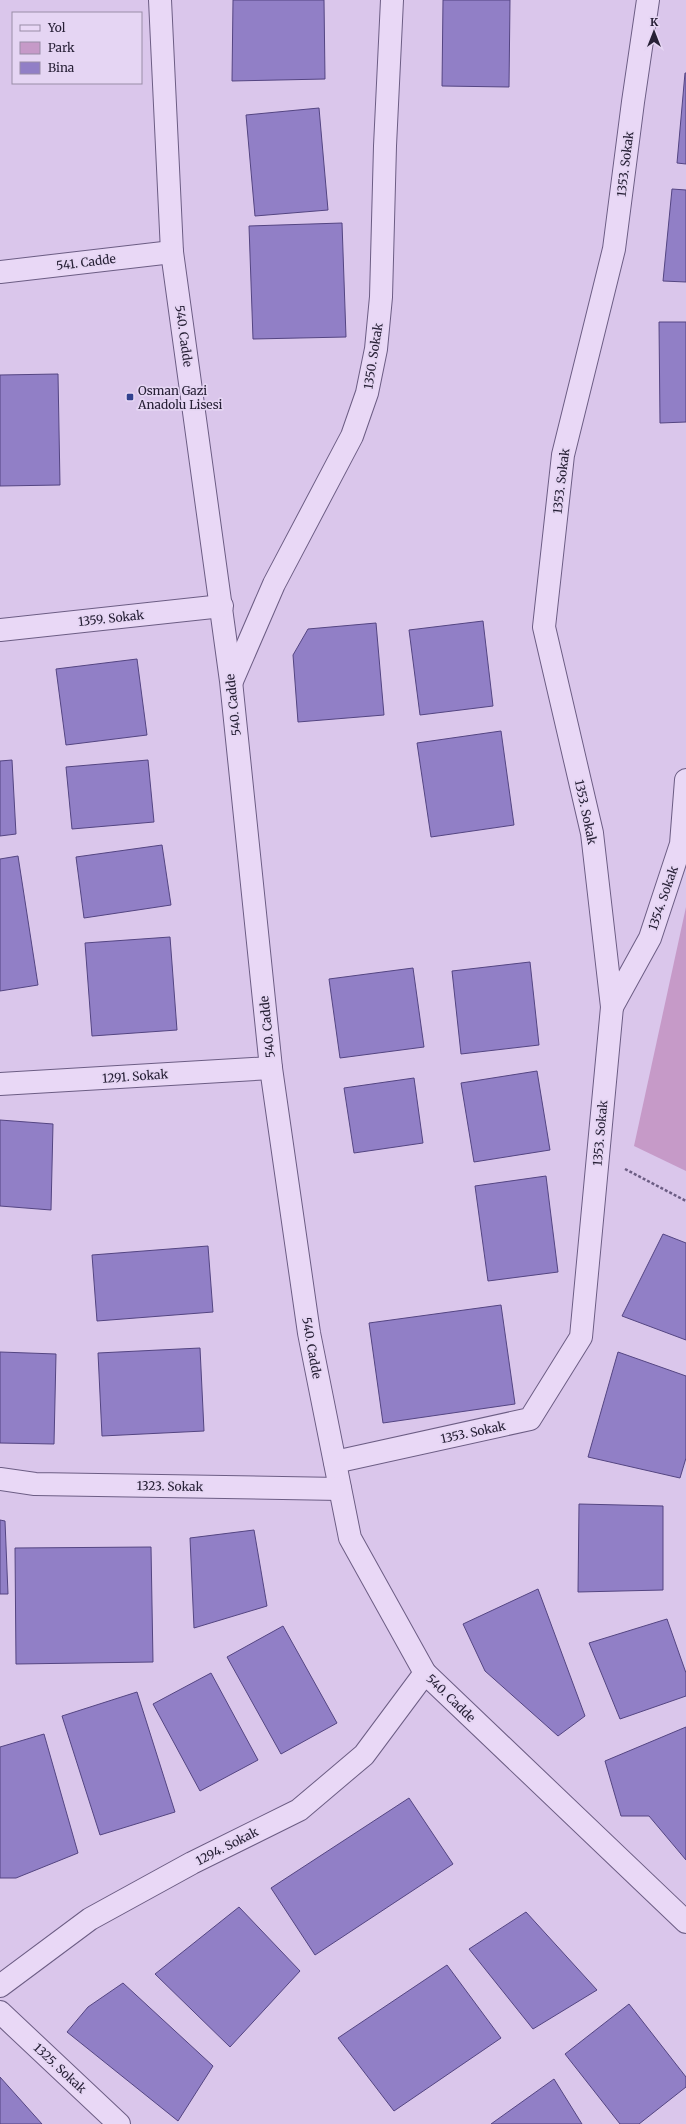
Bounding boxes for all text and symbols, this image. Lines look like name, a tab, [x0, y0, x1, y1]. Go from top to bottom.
legend	[12, 12, 142, 84]
north arrow	[634, 12, 674, 52]
text: K	[650, 15, 659, 29]
text: Yol	[47, 20, 66, 35]
text: Park	[48, 40, 75, 55]
text: Bina	[48, 60, 75, 75]
street label: 1353. Sokak	[614, 130, 637, 198]
street label: 541. Cadde	[55, 251, 117, 273]
street label: 540. Cadde	[172, 304, 196, 368]
street label: 1350. Sokak	[360, 321, 386, 390]
place label: Osman Gazi Anadolu Lisesi	[137, 383, 222, 412]
marker: Osman Gazi Anadolu Lisesi	[125, 392, 135, 402]
street label: 1353. Sokak	[550, 447, 573, 515]
street label: 1359. Sokak	[77, 607, 145, 629]
street label: 540. Cadde	[222, 673, 244, 737]
street label: 1353. Sokak	[572, 778, 600, 846]
street label: 1354. Sokak	[645, 864, 681, 932]
street label: 540. Cadde	[256, 995, 278, 1059]
street label: 1291. Sokak	[102, 1066, 169, 1086]
street label: 1353. Sokak	[590, 1099, 610, 1166]
street label: 540. Cadde	[299, 1316, 325, 1380]
street label: 1353. Sokak	[439, 1418, 507, 1446]
street label: 1323. Sokak	[137, 1478, 204, 1494]
street label: 540. Cadde	[423, 1671, 479, 1725]
street label: 1294. Sokak	[193, 1824, 261, 1868]
street label: 1325. Sokak	[31, 2040, 90, 2096]

